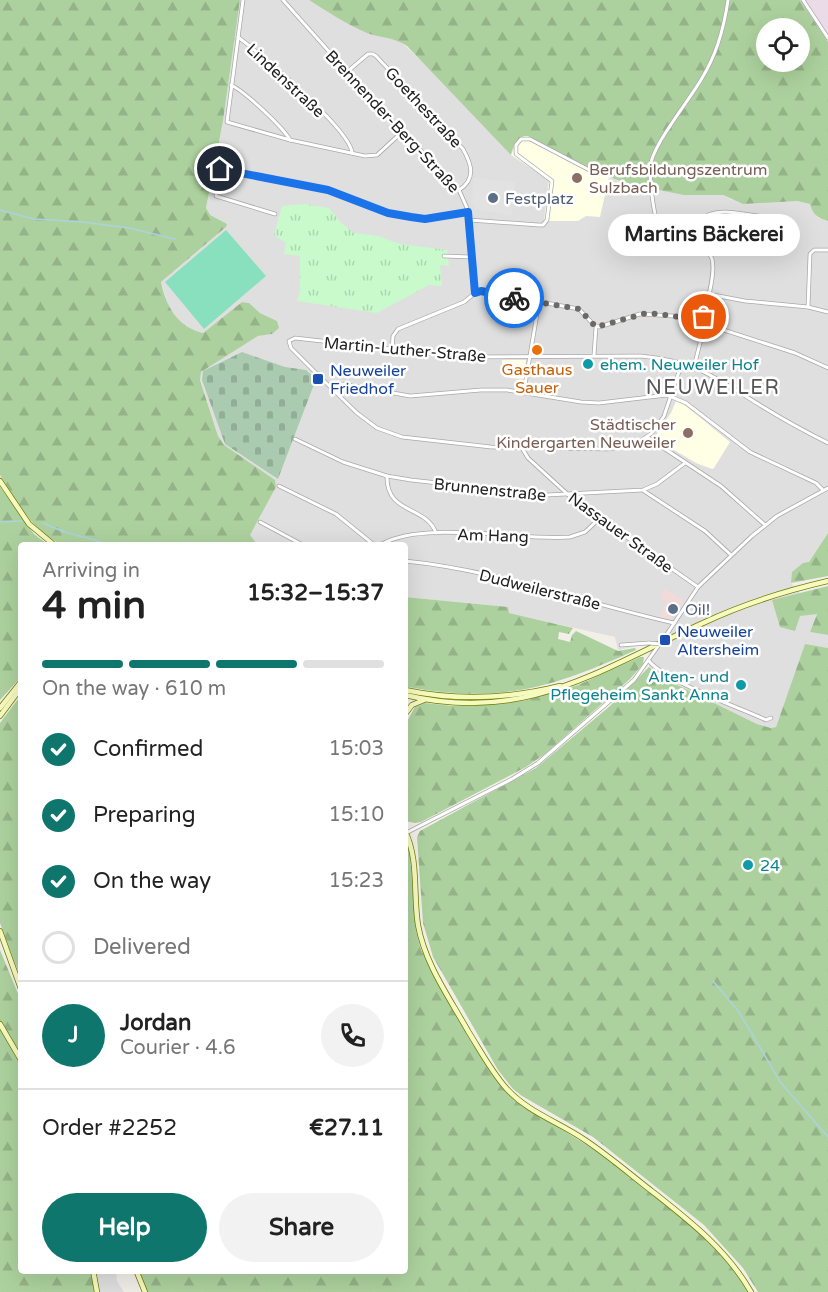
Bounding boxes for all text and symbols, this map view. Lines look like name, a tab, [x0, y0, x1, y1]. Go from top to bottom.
map controls	[756, 18, 810, 72]
button: locate	[756, 18, 810, 72]
street label: Lindenstraße	[242, 39, 329, 122]
street label: Brennender-Berg-Straße	[321, 46, 464, 197]
street label: Goethestraße	[381, 63, 466, 152]
pin	[194, 143, 245, 194]
icon: home	[203, 152, 236, 185]
place label: Berufsbildungszentrum Sulzbach	[589, 160, 767, 198]
marker: Berufsbildungszentrum Sulzbach	[570, 171, 584, 185]
place label: Festplatz	[505, 189, 574, 209]
marker: Festplatz	[486, 191, 500, 205]
callout: Martins Bäckerei	[608, 215, 800, 257]
text: Martins Bäckerei	[624, 223, 784, 247]
courier	[484, 268, 544, 328]
icon: bike	[498, 282, 531, 315]
pin	[678, 291, 729, 342]
icon: bag	[687, 300, 720, 333]
street label: Martin-Luther-Straße	[323, 333, 487, 367]
marker: Gasthaus Sauer	[530, 343, 544, 357]
place label: ehem. Neuweiler Hof	[600, 355, 760, 375]
marker: ehem. Neuweiler Hof	[581, 357, 595, 371]
place label: Gasthaus Sauer	[502, 360, 572, 398]
place label: Neuweiler Friedhof	[330, 361, 407, 399]
marker: Neuweiler Friedhof	[311, 372, 325, 386]
district label: NEUWEILER	[646, 376, 780, 400]
place label: Städtischer Kindergarten Neuweiler	[496, 415, 677, 453]
marker: Städtischer Kindergarten Neuweiler	[681, 426, 695, 440]
street label: Brunnenstraße	[433, 474, 547, 506]
street label: Nassauer Straße	[564, 488, 677, 578]
street label: Am Hang	[457, 525, 529, 547]
text: Arriving in	[42, 559, 140, 583]
street label: Dudweilerstraße	[477, 565, 602, 615]
text: 15:32–15:37	[247, 580, 384, 606]
text: 4 min	[42, 582, 146, 629]
place label: Oil!	[685, 600, 710, 620]
marker: Oil!	[666, 602, 680, 616]
place label: Neuweiler Altersheim	[677, 622, 759, 660]
marker: Neuweiler Altersheim	[658, 633, 672, 647]
place label: Alten- und Pflegeheim Sankt Anna	[550, 667, 729, 705]
text: On the way · 610 m	[42, 677, 226, 701]
marker: Alten- und Pflegeheim Sankt Anna	[734, 678, 748, 692]
icon: check	[42, 733, 75, 766]
text: Confirmed	[93, 736, 203, 762]
text: 15:03	[329, 737, 384, 761]
icon: check	[42, 799, 75, 832]
text: Preparing	[93, 802, 196, 828]
text: 15:10	[329, 803, 384, 827]
place label: 24	[760, 856, 780, 876]
marker: 24	[741, 858, 755, 872]
icon: check	[42, 865, 75, 898]
text: On the way	[93, 868, 211, 894]
text: 15:23	[329, 869, 384, 893]
text: Delivered	[93, 934, 191, 960]
button: phone	[321, 1004, 384, 1067]
text: Jordan	[120, 1010, 191, 1036]
text: J	[68, 1022, 79, 1048]
text: Courier · 4.6	[120, 1036, 235, 1060]
text: Order #2252	[42, 1115, 177, 1141]
text: €27.11	[309, 1115, 384, 1141]
button: Help	[42, 1193, 207, 1262]
button: Share	[219, 1193, 384, 1262]

